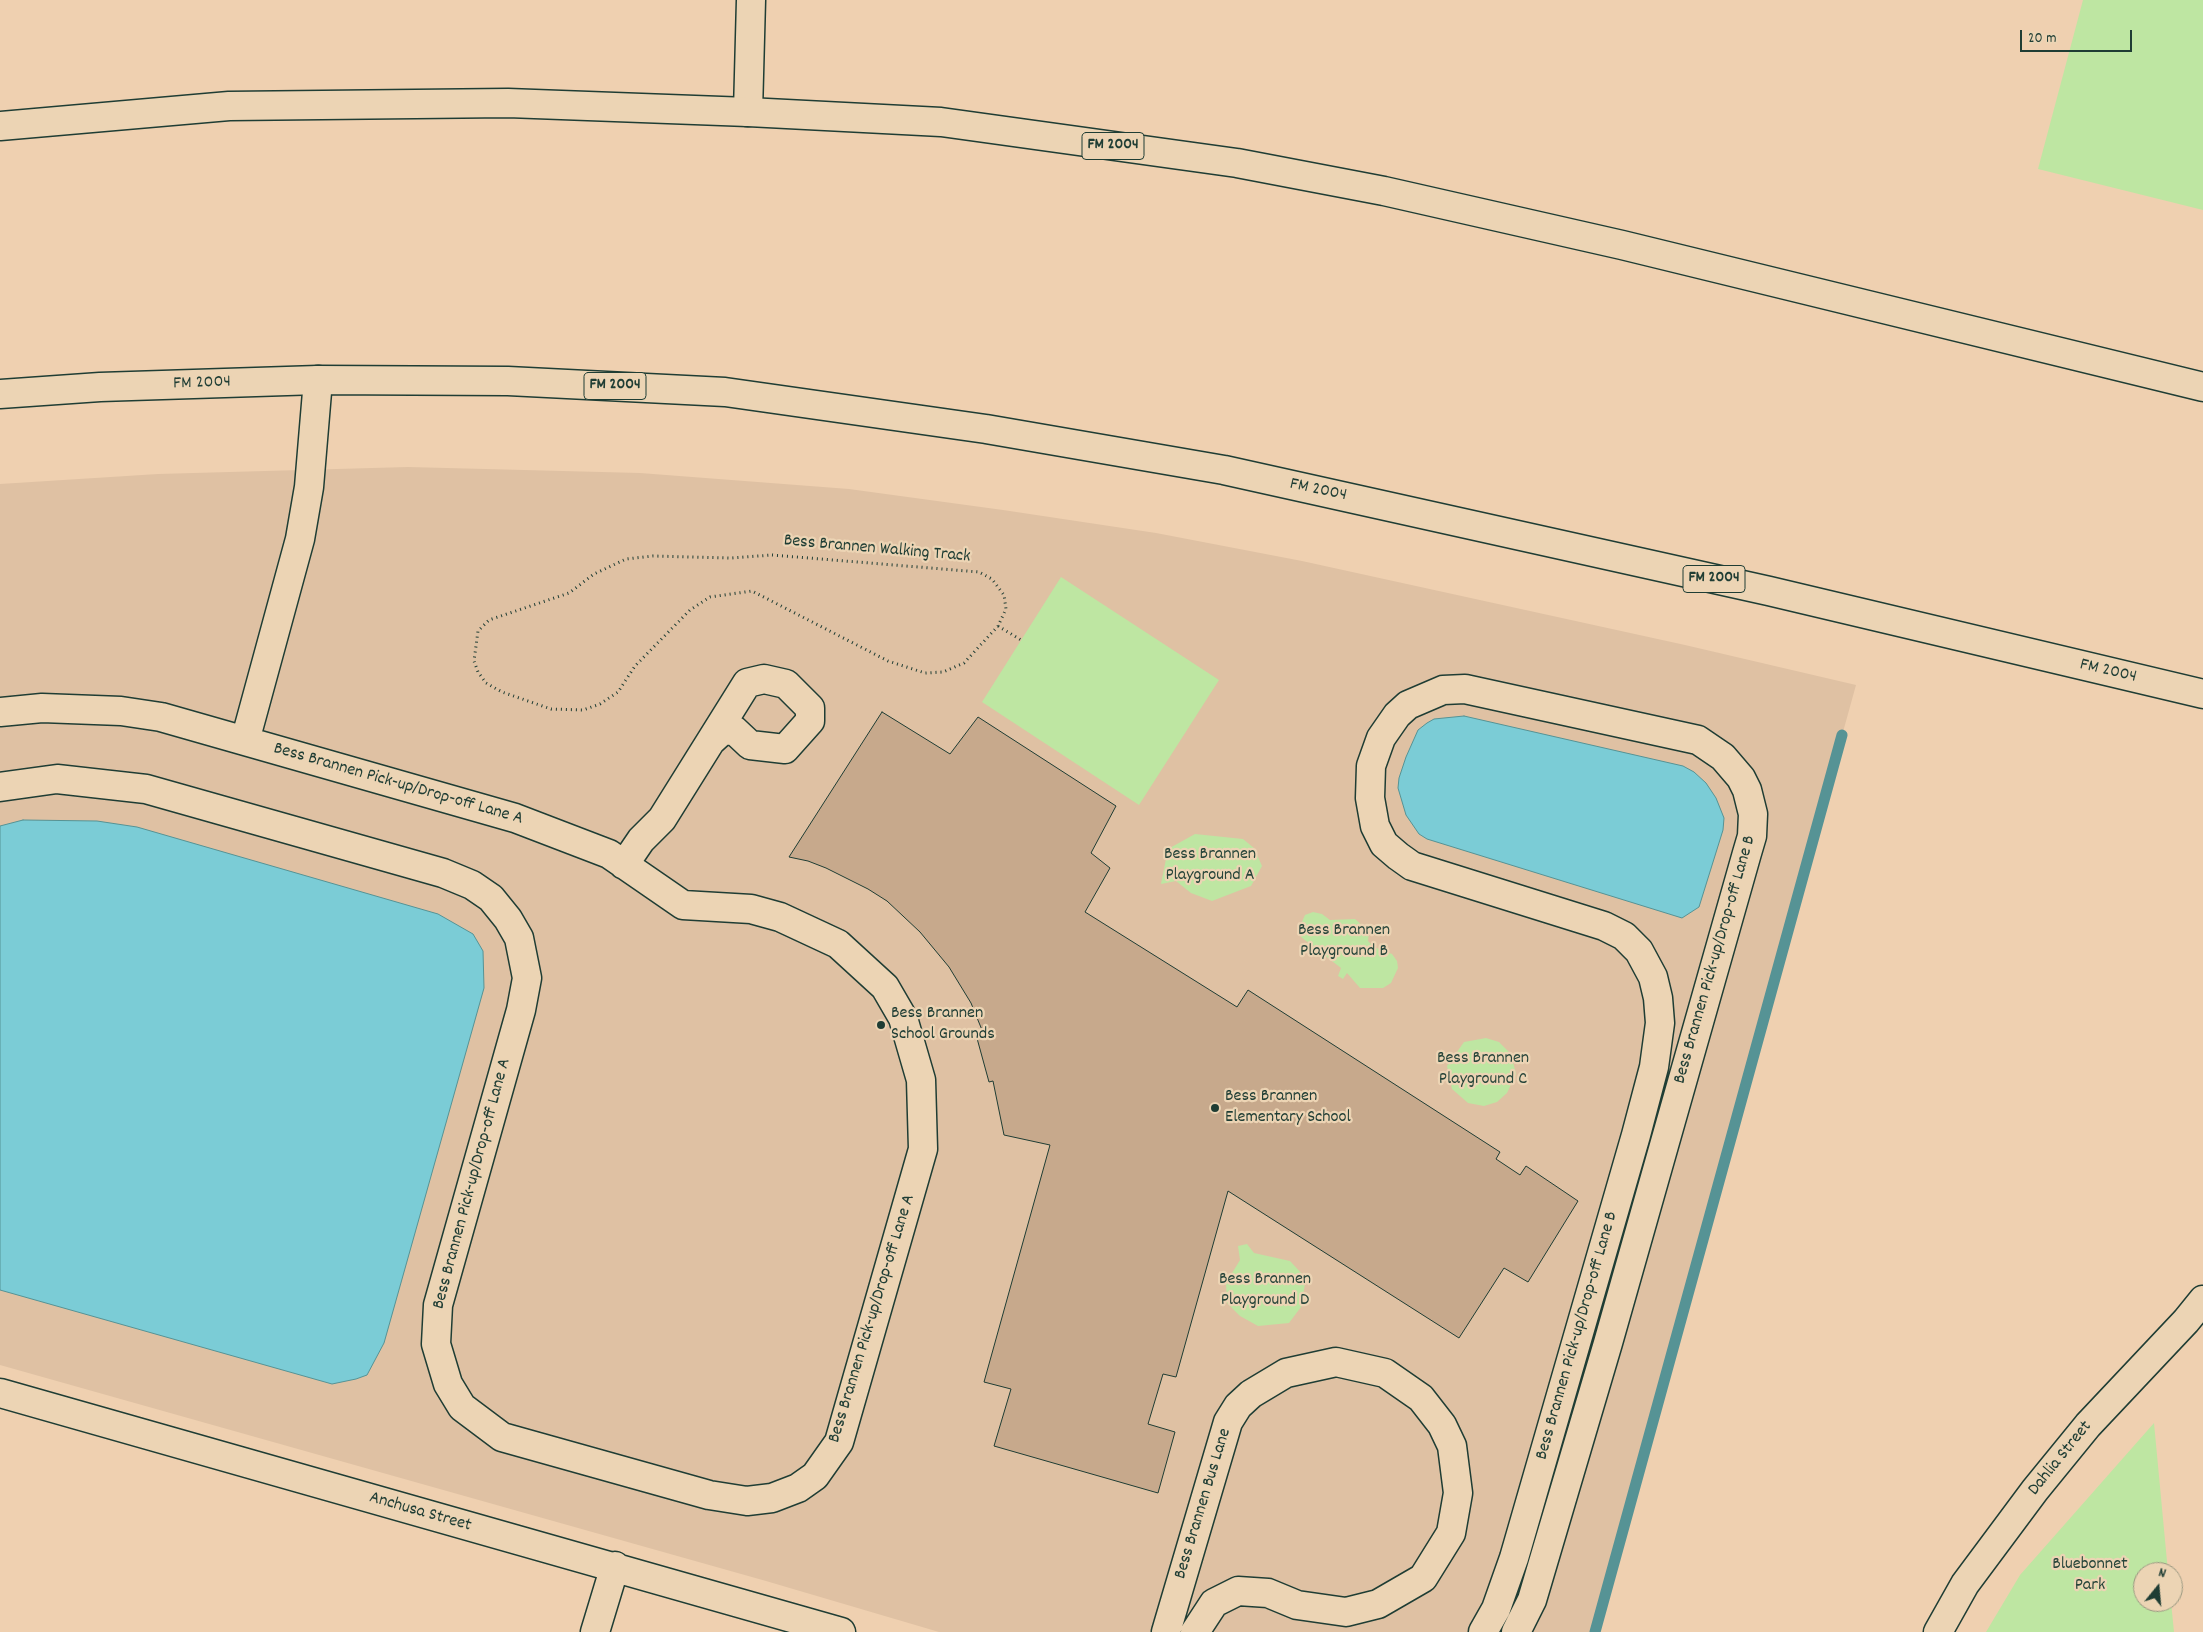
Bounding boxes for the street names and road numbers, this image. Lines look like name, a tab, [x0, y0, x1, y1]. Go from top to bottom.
road number: FM 2004	[1082, 132, 1144, 160]
street label: FM 2004	[173, 372, 231, 396]
road number: FM 2004	[584, 372, 646, 400]
street label: FM 2004	[1288, 474, 1348, 508]
street label: Bess Brannen Walking Track	[783, 531, 971, 569]
road number: FM 2004	[1683, 566, 1745, 592]
street label: FM 2004	[2077, 655, 2139, 689]
street label: Bess Brannen Pick-up/Drop-off Lane A	[271, 739, 525, 831]
street label: Bess Brannen Pick-up/Drop-off Lane B	[1670, 833, 1762, 1087]
street label: Bess Brannen Pick-up/Drop-off Lane A	[429, 1056, 517, 1312]
street label: Bess Brannen Pick-up/Drop-off Lane A	[825, 1192, 921, 1446]
street label: Bess Brannen Pick-up/Drop-off Lane B	[1532, 1209, 1624, 1463]
street label: Dahlia Street	[2024, 1417, 2098, 1501]
street label: Bess Brannen Bus Lane	[1171, 1426, 1237, 1582]
street label: Anchusa Street	[366, 1488, 474, 1538]

